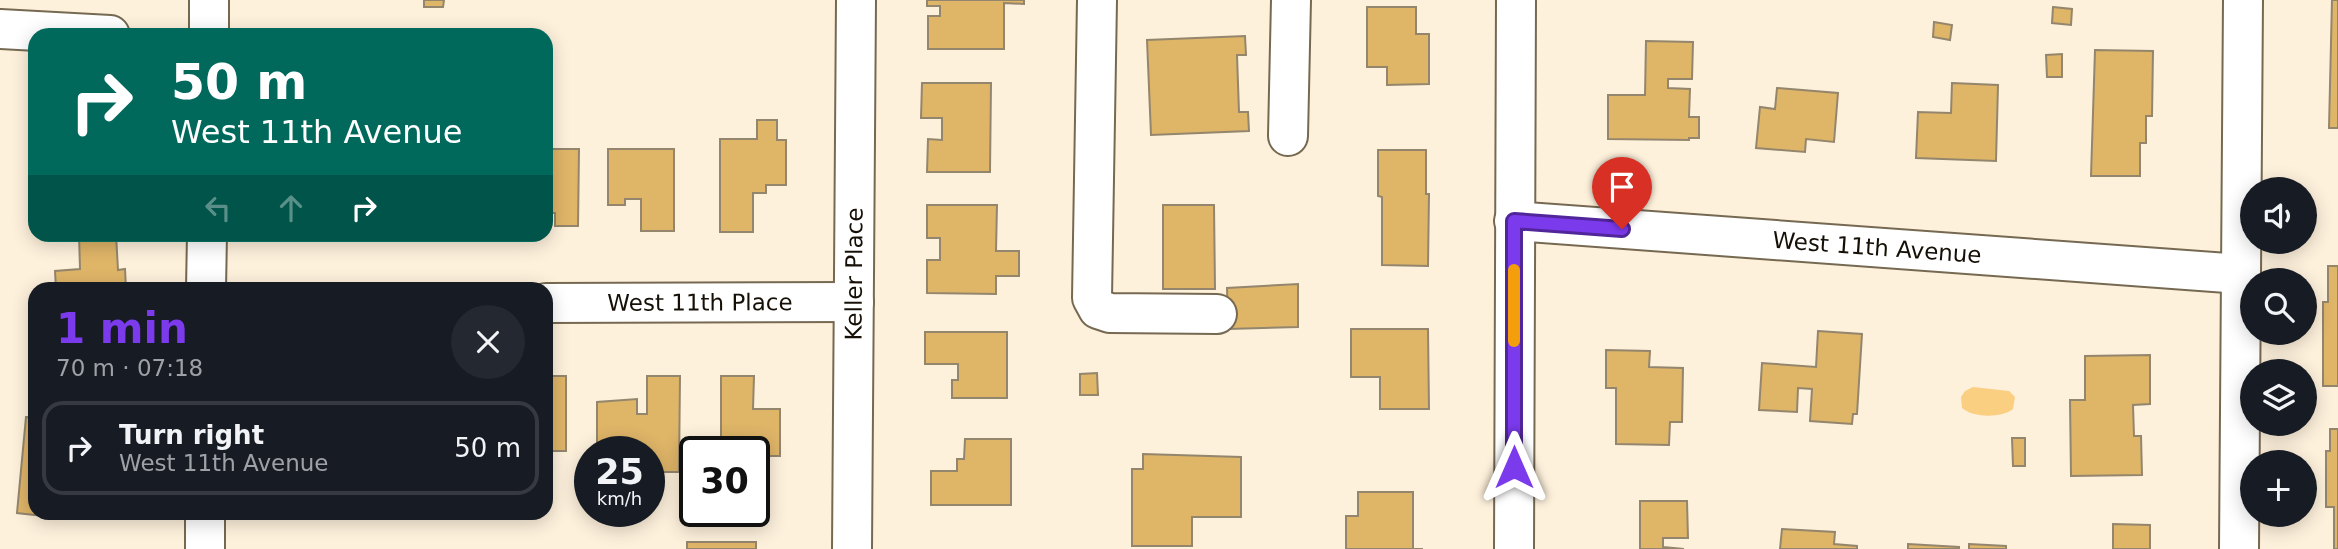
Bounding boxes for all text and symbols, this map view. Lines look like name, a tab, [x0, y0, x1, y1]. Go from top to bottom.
text: 50 m	[171, 54, 307, 111]
icon: right	[56, 56, 147, 147]
text: West 11th Avenue	[171, 113, 462, 151]
pin	[1592, 157, 1652, 229]
icon: arrive	[1603, 168, 1641, 206]
map controls	[2240, 177, 2317, 527]
button: sound	[2240, 177, 2317, 254]
icon: left	[199, 189, 237, 227]
icon: ahead	[272, 189, 310, 227]
icon: right	[345, 189, 383, 227]
street label: Keller Place	[841, 207, 867, 341]
street label: West 11th Avenue	[1772, 227, 1982, 268]
button: search	[2240, 268, 2317, 345]
street label: West 11th Place	[607, 289, 793, 316]
text: 1 min	[56, 304, 188, 353]
button: close	[451, 305, 525, 379]
text: 70 m · 07:18	[56, 355, 203, 381]
button: layers	[2240, 359, 2317, 436]
text: Turn right	[119, 420, 264, 450]
icon: right	[60, 429, 98, 467]
position arrow	[1477, 430, 1551, 504]
text: 50 m	[454, 433, 521, 463]
speed limit sign: 30	[679, 436, 770, 527]
text: West 11th Avenue	[119, 450, 328, 476]
button: +	[2240, 450, 2317, 527]
text: 25	[595, 452, 644, 492]
text: km/h	[597, 488, 642, 509]

